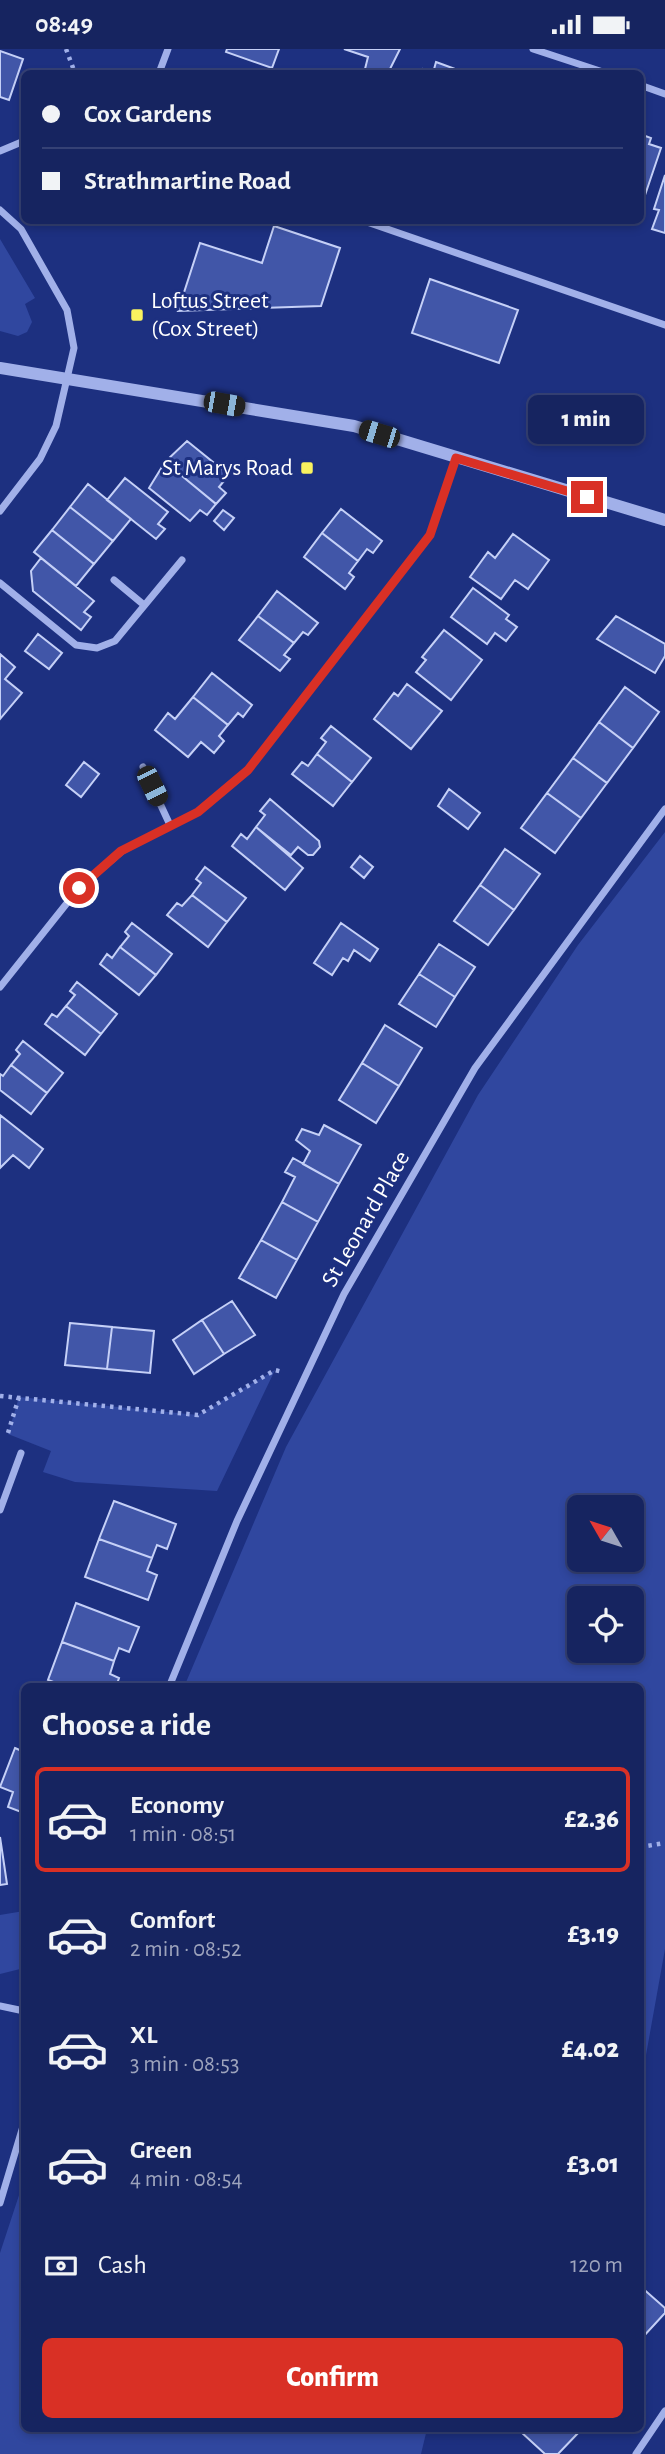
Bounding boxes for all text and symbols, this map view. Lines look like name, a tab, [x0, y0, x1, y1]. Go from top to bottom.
text: 08:49	[35, 11, 93, 37]
text: Cox Gardens	[84, 101, 212, 127]
text: Strathmartine Road	[84, 168, 291, 194]
place label: Loftus Street (Cox Street)	[151, 289, 269, 341]
marker: Loftus Street (Cox Street)	[129, 307, 145, 323]
car	[202, 390, 247, 418]
callout: 1 min	[529, 395, 645, 445]
text: 1 min	[562, 408, 610, 431]
car	[356, 418, 403, 450]
place label: St Marys Road	[162, 456, 293, 480]
marker: St Marys Road	[299, 460, 315, 476]
route end	[571, 481, 603, 513]
car	[134, 763, 171, 809]
route start	[63, 872, 95, 904]
street label: St Leonard Place	[318, 1147, 414, 1291]
north arrow	[567, 1495, 644, 1571]
map controls	[567, 1495, 644, 1663]
button: locate	[567, 1586, 644, 1663]
text: Choose a ride	[42, 1709, 211, 1741]
icon: car	[46, 1788, 109, 1851]
text: Economy	[130, 1792, 224, 1818]
text: £2.36	[565, 1806, 619, 1832]
text: 1 min · 08:51	[130, 1823, 236, 1846]
icon: car	[46, 1903, 109, 1966]
text: Comfort	[130, 1907, 215, 1933]
text: £3.19	[567, 1921, 619, 1947]
text: 2 min · 08:52	[130, 1938, 241, 1961]
icon: car	[46, 2018, 109, 2081]
text: XL	[130, 2022, 157, 2048]
text: £4.02	[562, 2036, 619, 2062]
text: 3 min · 08:53	[130, 2053, 239, 2076]
icon: car	[46, 2133, 109, 2196]
text: Green	[130, 2137, 192, 2163]
text: £3.01	[567, 2151, 619, 2177]
text: 4 min · 08:54	[130, 2168, 243, 2191]
icon: cash	[42, 2247, 80, 2285]
text: Cash	[98, 2252, 147, 2278]
text: 120 m	[570, 2254, 623, 2277]
button: Confirm	[42, 2338, 623, 2418]

